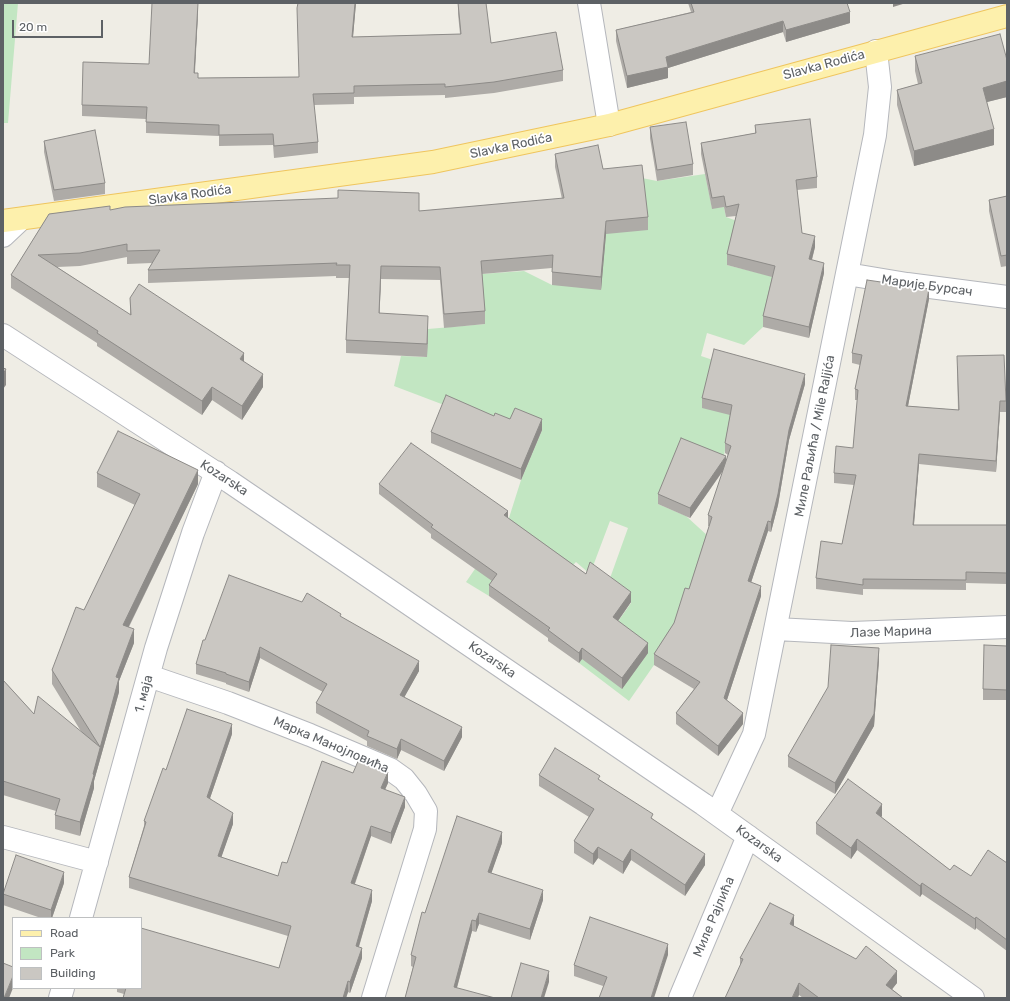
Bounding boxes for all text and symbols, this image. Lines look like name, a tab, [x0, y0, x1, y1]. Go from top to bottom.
scale bar	[14, 12, 105, 38]
text: 20 m	[19, 20, 47, 34]
street label: Slavka Rodića	[782, 47, 866, 83]
street label: Slavka Rodića	[469, 130, 553, 162]
street label: Slavka Rodića	[148, 181, 232, 209]
street label: Марије Бурсач	[881, 272, 973, 300]
street label: Миле Раљића / Mile Raljića	[792, 354, 838, 518]
street label: Kozarska	[197, 457, 251, 499]
street label: Лазе Марина	[850, 623, 932, 641]
street label: Kozarska	[465, 638, 519, 682]
street label: 1. маја	[131, 673, 157, 715]
street label: Марка Манојловића	[271, 714, 391, 776]
street label: Kozarska	[733, 822, 785, 866]
street label: Миле Рајлића	[690, 874, 738, 960]
legend	[12, 917, 142, 989]
text: Road	[50, 926, 78, 940]
text: Park	[50, 946, 75, 960]
text: Building	[50, 966, 96, 980]

